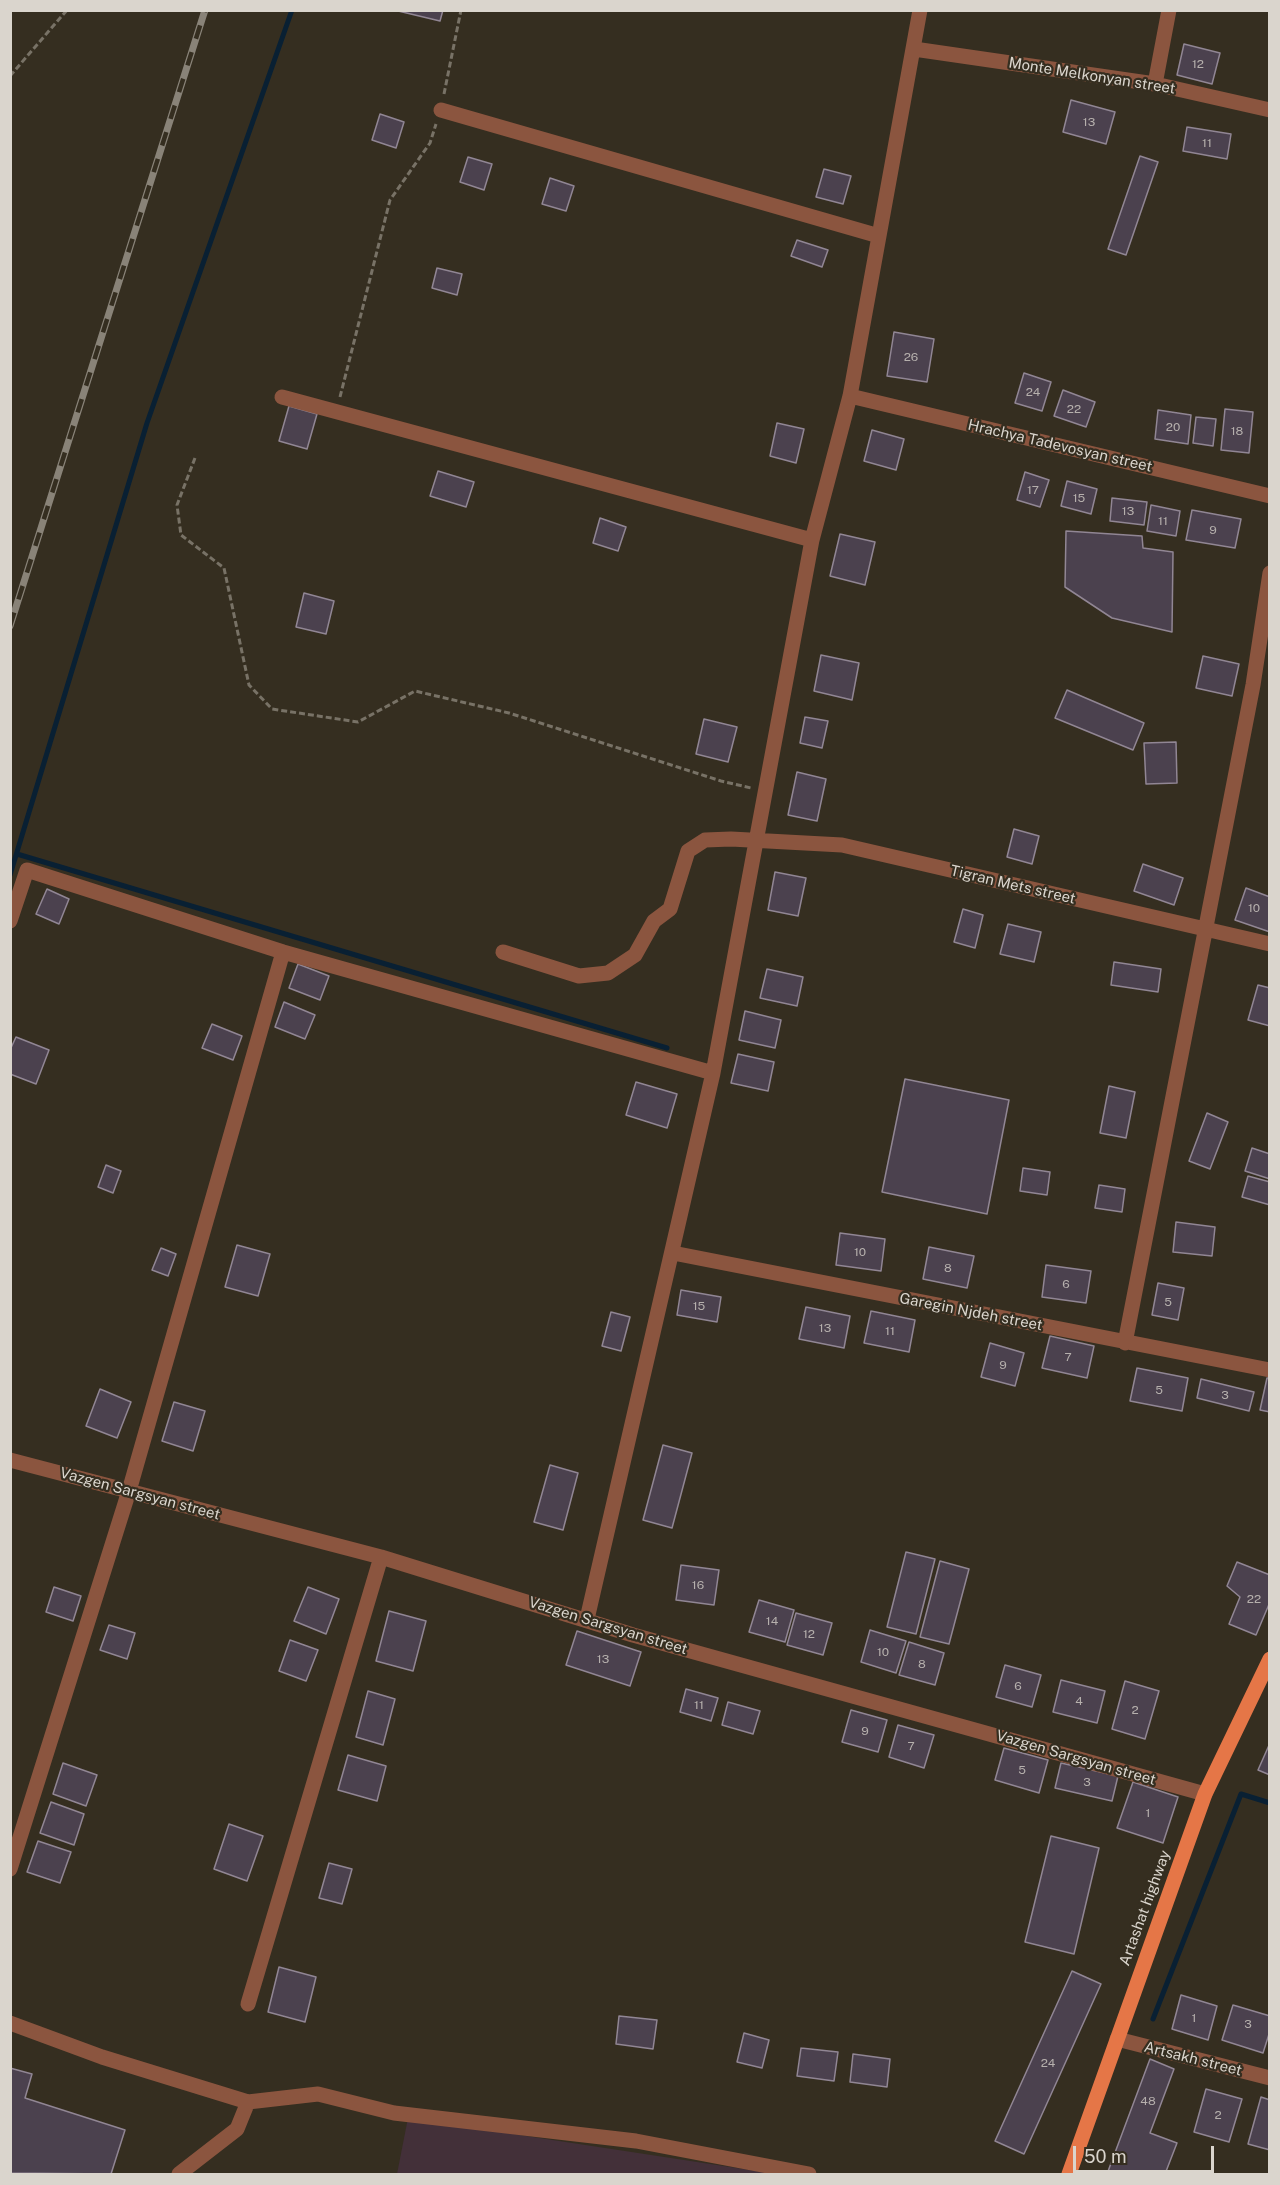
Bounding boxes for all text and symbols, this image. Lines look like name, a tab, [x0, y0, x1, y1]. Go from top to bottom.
street label: Monte Melkonyan street	[1007, 54, 1177, 98]
house number: 12	[1192, 57, 1204, 71]
house number: 13	[1083, 115, 1095, 129]
house number: 11	[1202, 136, 1212, 150]
house number: 26	[904, 350, 918, 364]
house number: 24	[1026, 385, 1040, 399]
house number: 22	[1067, 402, 1081, 416]
street label: Hrachya Tadevosyan street	[966, 416, 1154, 476]
house number: 20	[1166, 420, 1180, 434]
house number: 18	[1231, 424, 1243, 438]
house number: 17	[1027, 483, 1039, 497]
house number: 15	[1073, 491, 1085, 505]
house number: 13	[1122, 504, 1134, 518]
house number: 11	[1158, 514, 1168, 528]
house number: 9	[1209, 523, 1217, 537]
street label: Tigran Mets street	[949, 862, 1077, 908]
house number: 10	[1248, 901, 1260, 915]
house number: 10	[854, 1245, 866, 1259]
house number: 8	[944, 1261, 952, 1275]
house number: 6	[1062, 1277, 1070, 1291]
street label: Garegin Njdeh street	[898, 1289, 1044, 1335]
house number: 5	[1164, 1295, 1172, 1309]
house number: 15	[693, 1299, 705, 1313]
house number: 13	[819, 1321, 831, 1335]
house number: 11	[885, 1324, 895, 1338]
house number: 7	[1064, 1350, 1072, 1364]
house number: 9	[999, 1358, 1007, 1372]
house number: 5	[1155, 1383, 1163, 1397]
house number: 3	[1221, 1388, 1229, 1402]
street label: Vazgen Sargsyan street	[58, 1464, 222, 1524]
house number: 16	[692, 1578, 704, 1592]
house number: 22	[1247, 1592, 1261, 1606]
street label: Vazgen Sargsyan street	[526, 1593, 690, 1659]
house number: 14	[766, 1614, 778, 1628]
house number: 12	[803, 1627, 815, 1641]
house number: 10	[877, 1645, 889, 1659]
house number: 13	[597, 1652, 609, 1666]
house number: 8	[918, 1657, 926, 1671]
house number: 6	[1014, 1679, 1022, 1693]
house number: 4	[1075, 1694, 1083, 1708]
house number: 11	[694, 1698, 704, 1712]
house number: 2	[1131, 1703, 1139, 1717]
house number: 9	[861, 1724, 869, 1738]
street label: Vazgen Sargsyan street	[994, 1727, 1158, 1789]
house number: 7	[907, 1739, 915, 1753]
house number: 5	[1018, 1763, 1026, 1777]
house number: 3	[1083, 1775, 1091, 1789]
house number: 1	[1146, 1806, 1150, 1820]
street label: Artashat highway	[1116, 1848, 1174, 1968]
house number: 1	[1192, 2011, 1196, 2025]
house number: 3	[1244, 2017, 1252, 2031]
street label: Artsakh street	[1142, 2038, 1244, 2080]
house number: 24	[1041, 2056, 1055, 2070]
house number: 48	[1140, 2094, 1156, 2108]
house number: 2	[1214, 2108, 1222, 2122]
scale bar	[1076, 2134, 1217, 2172]
text: 50 m	[1084, 2146, 1127, 2167]

